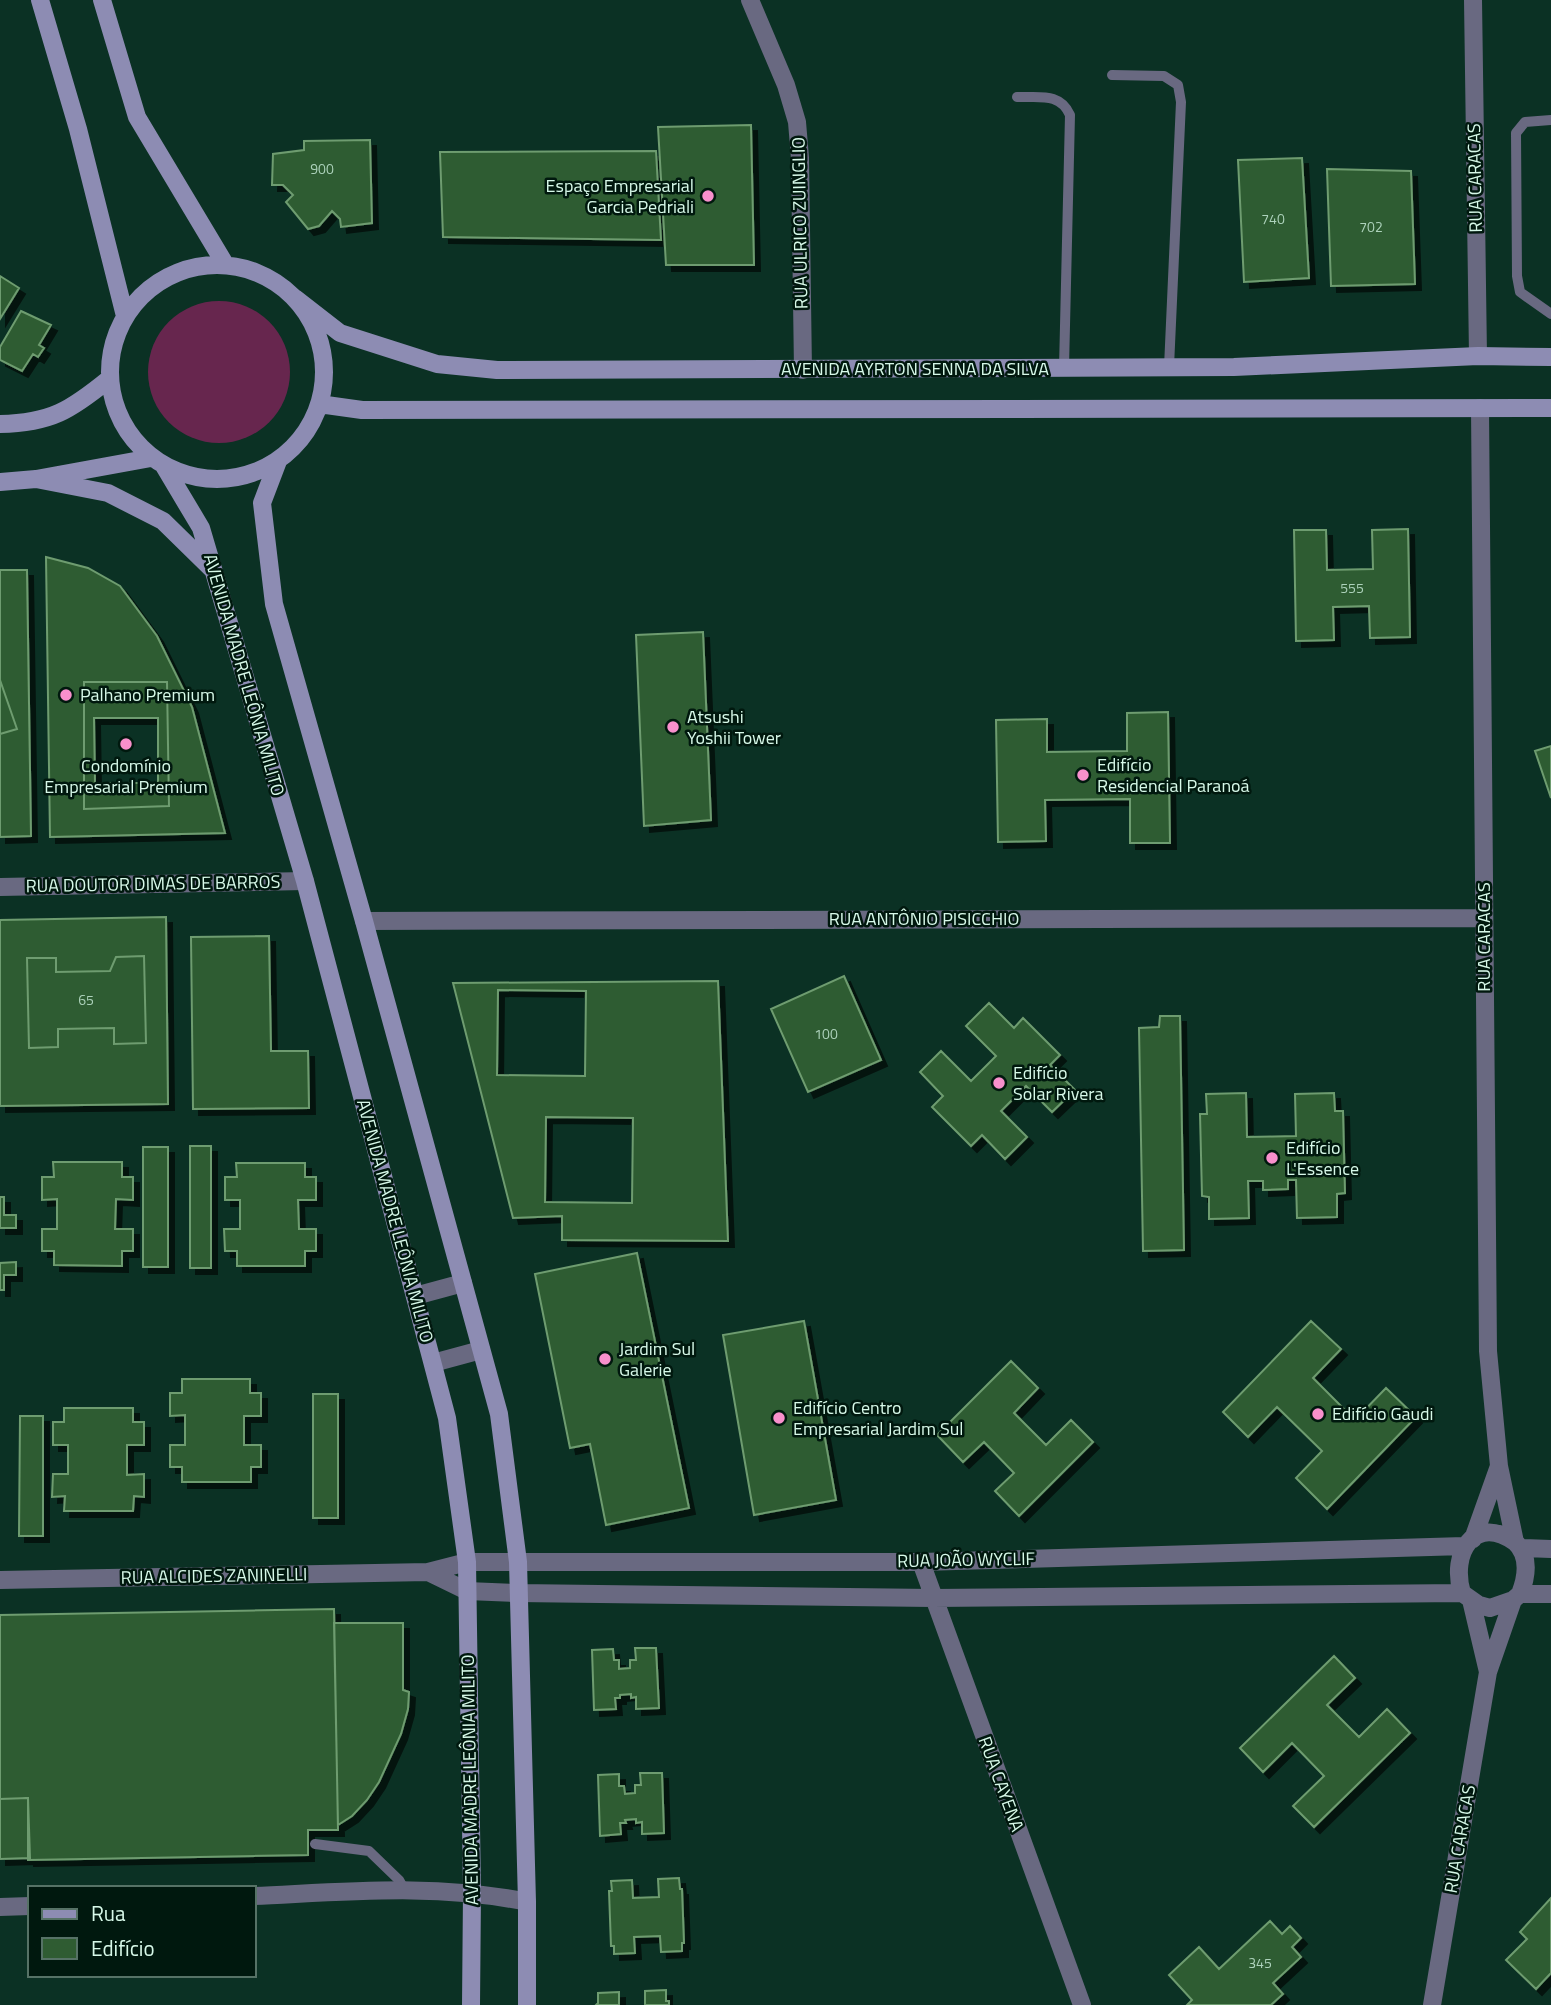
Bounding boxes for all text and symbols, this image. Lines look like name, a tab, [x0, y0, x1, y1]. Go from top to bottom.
street label: RUA CARACAS	[1460, 123, 1489, 233]
street label: RUA ULRICO ZUINGLIO	[784, 137, 815, 309]
house number: 900	[310, 158, 334, 179]
place label: Espaço Empresarial Garcia Pedriali	[546, 172, 694, 220]
marker: Espaço Empresarial Garcia Pedriali	[700, 188, 716, 204]
house number: 740	[1261, 208, 1285, 229]
house number: 702	[1359, 216, 1383, 237]
street label: AVENIDA AYRTON SENNA DA SILVA	[781, 355, 1049, 382]
street label: AVENIDA MADRE LEÔNIA MILITO	[197, 551, 292, 799]
house number: 555	[1340, 577, 1364, 598]
place label: Palhano Premium	[80, 681, 215, 708]
marker: Palhano Premium	[58, 687, 74, 703]
place label: Atsushi Yoshii Tower	[687, 703, 781, 751]
marker: Atsushi Yoshii Tower	[665, 719, 681, 735]
marker: Condomínio Empresarial Premium	[118, 736, 134, 752]
place label: Edifício Residencial Paranoá	[1097, 751, 1250, 799]
place label: Condomínio Empresarial Premium	[44, 752, 208, 800]
marker: Edifício Residencial Paranoá	[1075, 767, 1091, 783]
street label: RUA DOUTOR DIMAS DE BARROS	[25, 868, 281, 899]
street label: RUA CARACAS	[1470, 882, 1497, 992]
street label: RUA ANTÔNIO PISICCHIO	[829, 905, 1019, 932]
house number: 65	[78, 989, 94, 1010]
house number: 100	[814, 1023, 838, 1044]
place label: Edifício Solar Rivera	[1013, 1059, 1104, 1107]
marker: Edifício Solar Rivera	[991, 1075, 1007, 1091]
street label: AVENIDA MADRE LEÔNIA MILITO	[350, 1096, 441, 1346]
place label: Edifício L'Essence	[1286, 1134, 1359, 1182]
marker: Edifício L'Essence	[1264, 1150, 1280, 1166]
place label: Jardim Sul Galerie	[619, 1335, 695, 1383]
marker: Jardim Sul Galerie	[597, 1351, 613, 1367]
place label: Edifício Centro Empresarial Jardim Sul	[793, 1394, 963, 1442]
place label: Edifício Gaudi	[1332, 1400, 1434, 1427]
marker: Edifício Gaudi	[1310, 1406, 1326, 1422]
marker: Edifício Centro Empresarial Jardim Sul	[771, 1410, 787, 1426]
street label: RUA JOÃO WYCLIF	[897, 1545, 1035, 1574]
street label: RUA ALCIDES ZANINELLI	[121, 1560, 307, 1591]
street label: AVENIDA MADRE LEÔNIA MILITO	[454, 1654, 485, 1906]
street label: RUA CAYENA	[972, 1732, 1031, 1835]
street label: RUA CARACAS	[1437, 1783, 1482, 1895]
legend	[28, 1886, 256, 1977]
text: Rua	[91, 1897, 126, 1929]
text: Edifício	[91, 1932, 155, 1964]
house number: 345	[1248, 1952, 1272, 1973]

